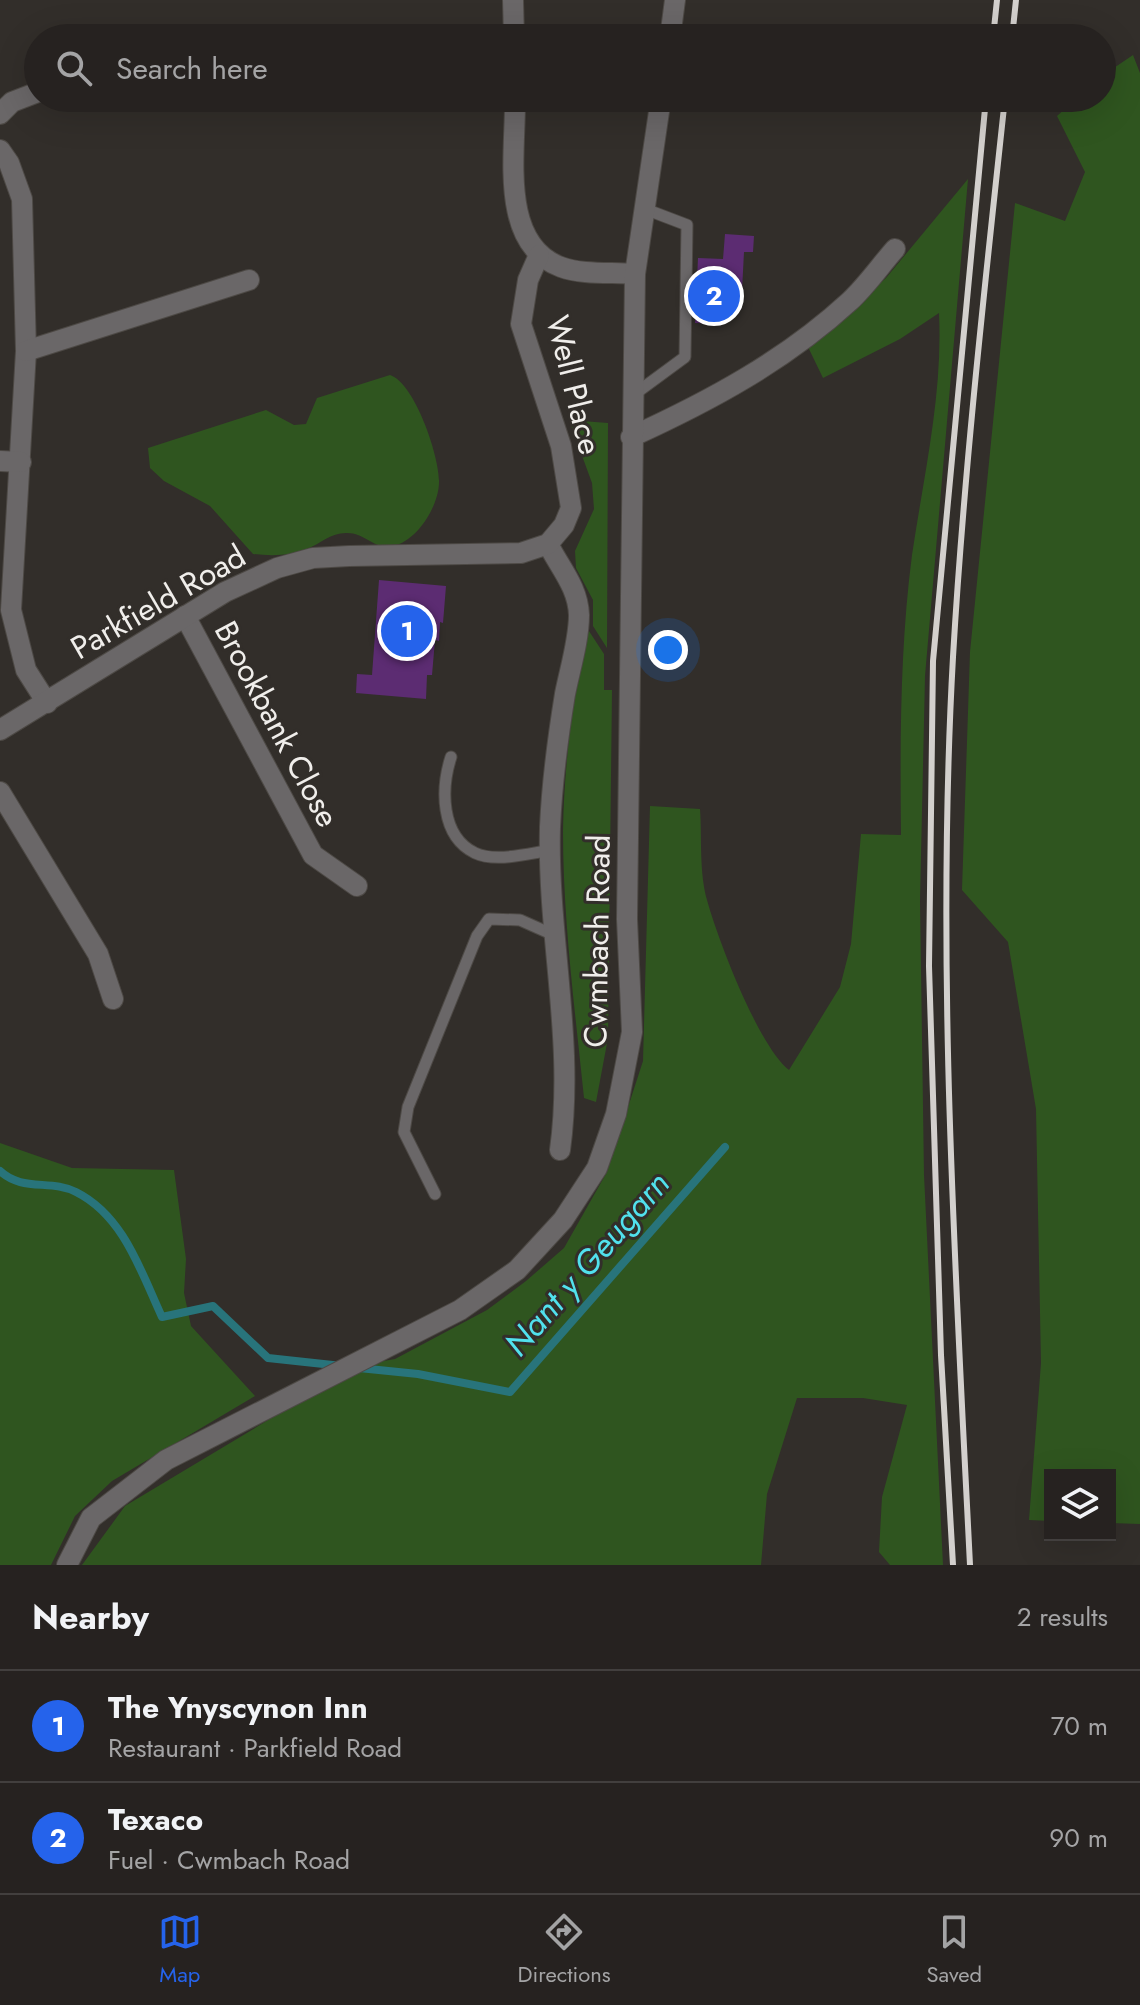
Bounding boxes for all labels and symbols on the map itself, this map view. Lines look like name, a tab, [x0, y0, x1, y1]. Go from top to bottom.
pin: 2	[688, 266, 740, 326]
street label: Well Place	[535, 311, 613, 459]
street label: Parkfield Road	[62, 533, 254, 671]
pin: 1	[381, 601, 433, 661]
street label: Brookbank Close	[203, 613, 351, 835]
your location	[648, 630, 688, 670]
street label: Cwmbach Road	[572, 834, 622, 1048]
water label: Nant y Geugarn	[493, 1161, 681, 1367]

